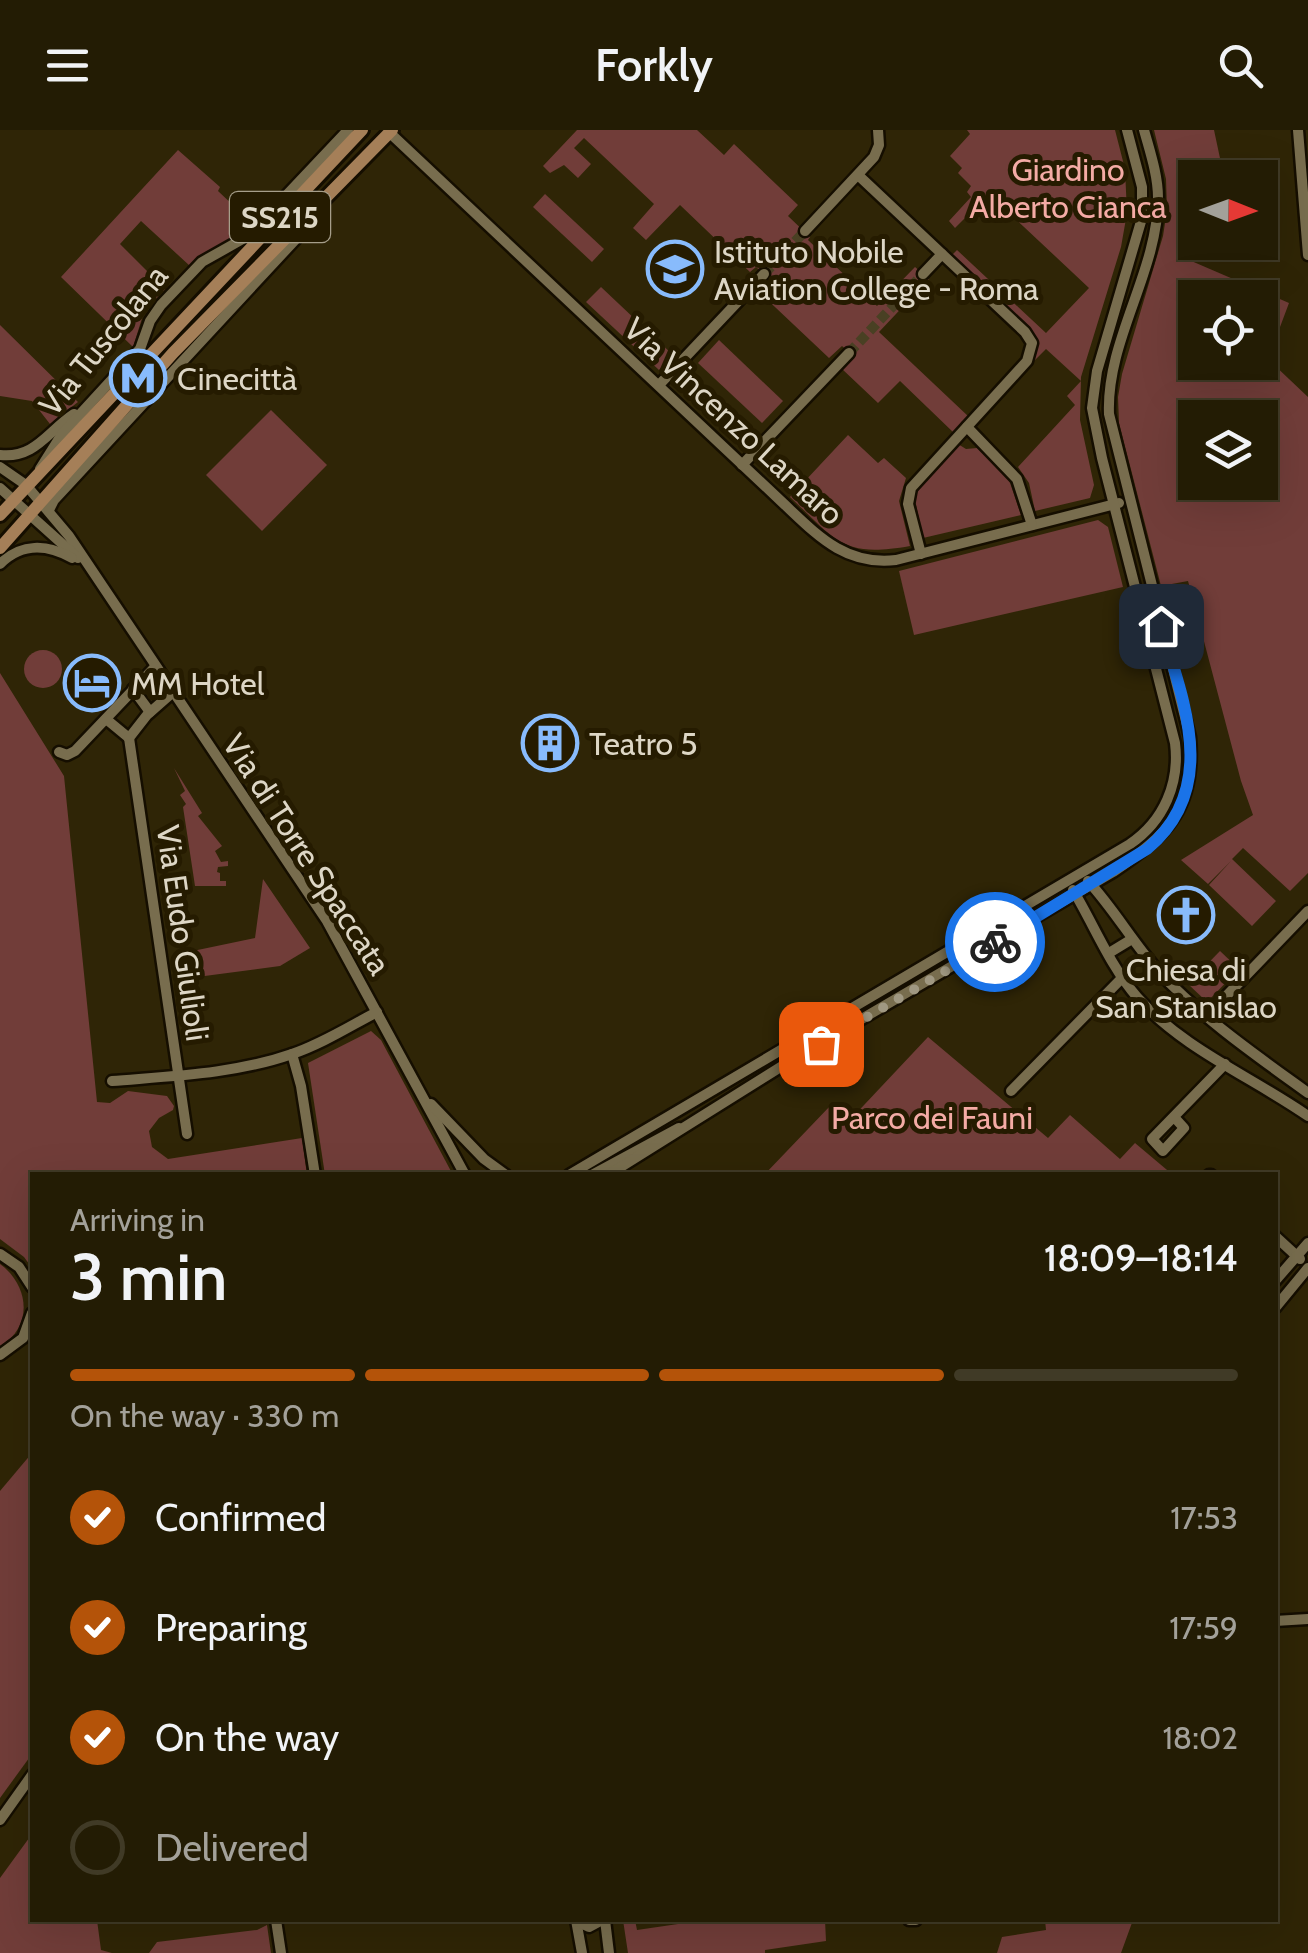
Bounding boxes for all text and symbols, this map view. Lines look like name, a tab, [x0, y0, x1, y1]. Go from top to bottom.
icon: menu	[40, 38, 95, 93]
text: Forkly	[595, 38, 713, 92]
icon: search	[1213, 38, 1268, 93]
park label: Giardino Alberto Cianca	[969, 150, 1167, 226]
north arrow	[1178, 160, 1278, 260]
map controls	[1178, 160, 1278, 500]
road number: SS215	[230, 192, 330, 242]
place label: Istituto Nobile Aviation College - Roma	[714, 232, 1039, 308]
school or university icon: Istituto Nobile Aviation College - Roma	[645, 239, 705, 299]
street label: Via Tuscolana	[30, 256, 176, 423]
button: locate	[1178, 280, 1278, 380]
street label: Via Vincenzo Lamaro	[616, 309, 852, 533]
metro station icon: Cinecittà	[108, 348, 168, 408]
place label: Cinecittà	[177, 359, 298, 398]
button: layers	[1178, 400, 1278, 500]
pin	[1119, 584, 1204, 669]
icon: home	[1134, 599, 1189, 654]
hotel icon: MM Hotel	[62, 653, 122, 713]
place label: MM Hotel	[131, 664, 265, 703]
building icon: Teatro 5	[520, 713, 580, 773]
place label: Teatro 5	[589, 724, 698, 763]
street label: Via di Torre Spaccata	[215, 726, 400, 982]
street label: Via Eudo Giulioli	[149, 822, 217, 1044]
church icon: Chiesa di San Stanislao	[1156, 885, 1216, 945]
courier	[945, 892, 1045, 992]
icon: bike	[968, 915, 1023, 970]
place label: Chiesa di San Stanislao	[1095, 950, 1277, 1026]
pin	[779, 1002, 864, 1087]
icon: bag	[794, 1017, 849, 1072]
park label: Parco dei Fauni	[831, 1098, 1033, 1137]
text: Arriving in	[70, 1200, 205, 1239]
text: 18:09–18:14	[1044, 1234, 1238, 1281]
text: 3 min	[70, 1237, 227, 1316]
text: On the way · 330 m	[70, 1396, 339, 1435]
icon: check	[70, 1490, 125, 1545]
text: Confirmed	[155, 1494, 326, 1541]
text: 17:53	[1170, 1498, 1238, 1537]
icon: check	[70, 1600, 125, 1655]
text: Preparing	[155, 1604, 307, 1651]
text: 17:59	[1169, 1608, 1238, 1647]
icon: check	[70, 1710, 125, 1765]
text: On the way	[155, 1714, 339, 1761]
text: 18:02	[1162, 1718, 1238, 1757]
text: Delivered	[155, 1824, 309, 1871]

